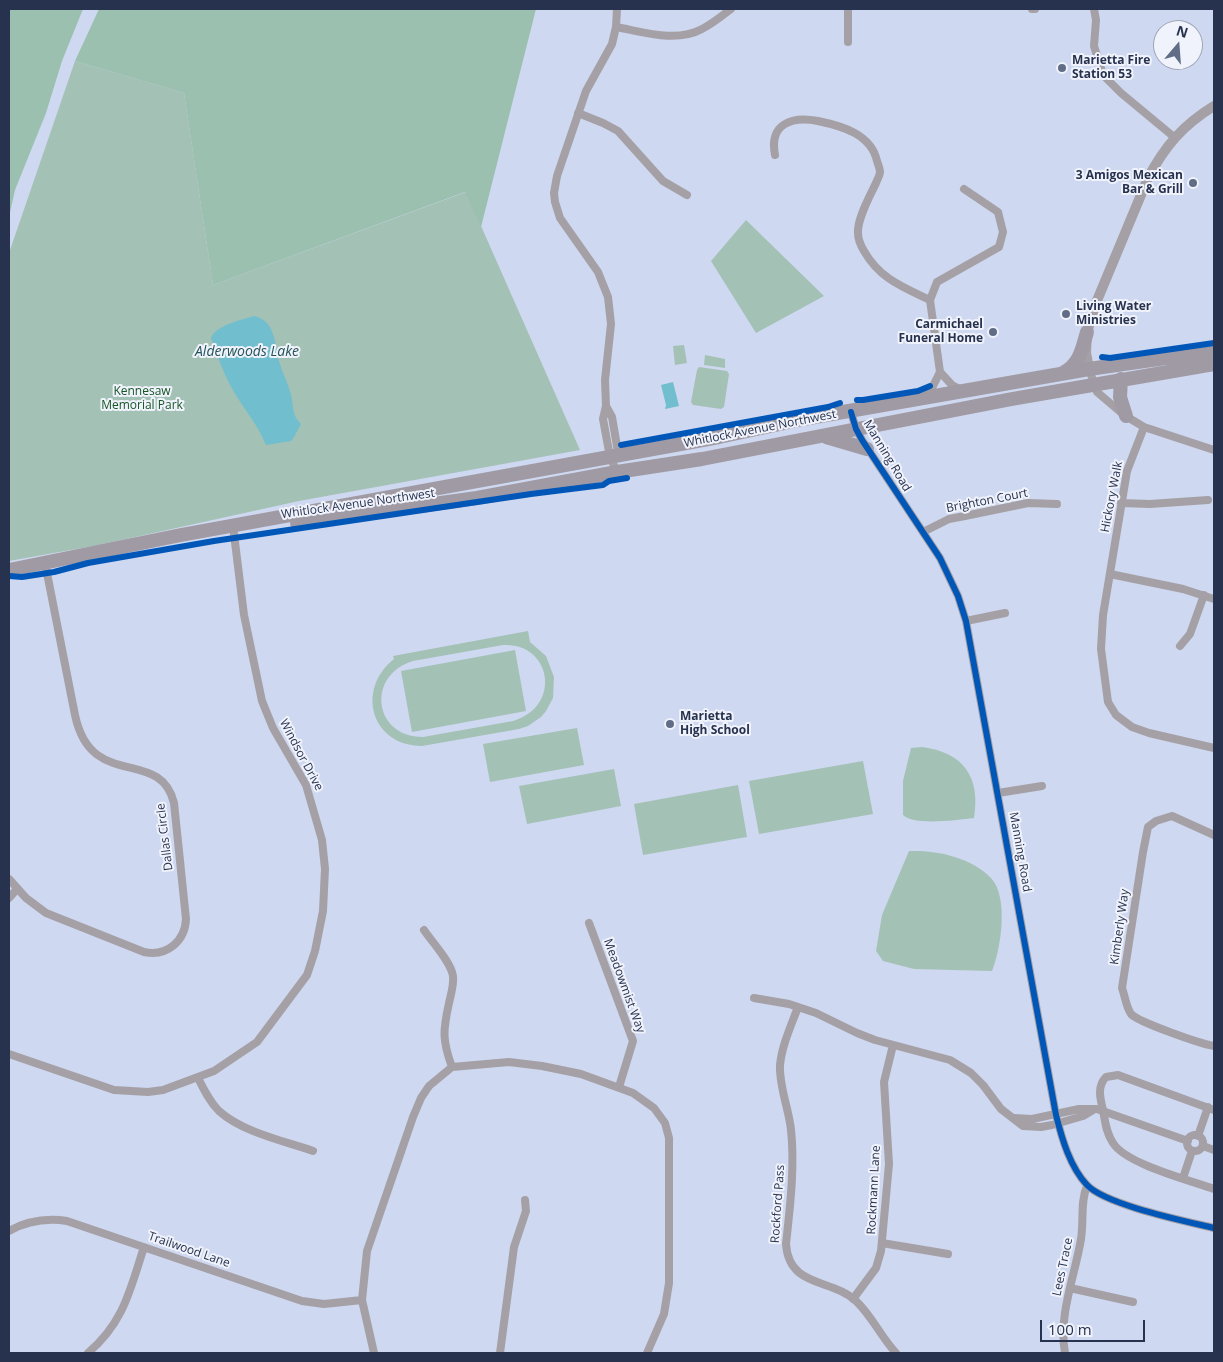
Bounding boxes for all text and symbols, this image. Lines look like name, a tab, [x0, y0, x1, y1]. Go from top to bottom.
north arrow	[1153, 20, 1203, 70]
text: N	[1174, 20, 1191, 42]
place label: Marietta Fire Station 53	[1072, 54, 1150, 82]
marker: Marietta Fire Station 53	[1056, 62, 1068, 74]
place label: 3 Amigos Mexican Bar & Grill	[1076, 169, 1183, 197]
marker: 3 Amigos Mexican Bar & Grill	[1187, 177, 1199, 189]
place label: Living Water Ministries	[1076, 300, 1151, 328]
marker: Living Water Ministries	[1060, 308, 1072, 320]
place label: Carmichael Funeral Home	[899, 318, 983, 346]
marker: Carmichael Funeral Home	[987, 326, 999, 338]
water label: Alderwoods Lake	[195, 344, 299, 360]
park label: Kennesaw Memorial Park	[101, 385, 183, 413]
street label: Whitlock Avenue Northwest	[683, 407, 837, 451]
street label: Manning Road	[860, 418, 914, 494]
street label: Hickory Walk	[1098, 460, 1126, 534]
street label: Whitlock Avenue Northwest	[280, 486, 436, 522]
street label: Brighton Court	[945, 486, 1029, 516]
place label: Marietta High School	[680, 710, 750, 738]
street label: Windsor Drive	[276, 717, 326, 793]
marker: Marietta High School	[664, 718, 676, 730]
street label: Dallas Circle	[154, 802, 176, 872]
street label: Manning Road	[1006, 811, 1034, 893]
street label: Kimberly Way	[1108, 888, 1132, 966]
street label: Meadowmist Way	[600, 937, 648, 1035]
street label: Rockmann Lane	[864, 1145, 884, 1235]
street label: Rockford Pass	[768, 1164, 788, 1244]
street label: Trailwood Lane	[146, 1229, 232, 1271]
street label: Lees Trace	[1050, 1237, 1076, 1297]
scale bar	[1043, 1310, 1148, 1342]
text: 100 m	[1048, 1319, 1092, 1339]

